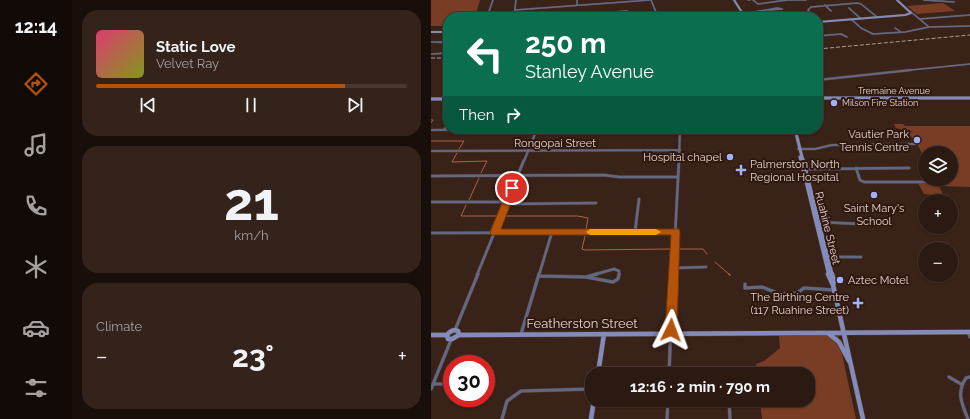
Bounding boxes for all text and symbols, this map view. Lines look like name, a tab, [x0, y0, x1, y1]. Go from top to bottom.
text: 12:14	[15, 16, 57, 37]
text: 250 m	[525, 27, 606, 60]
icon: left	[459, 28, 511, 80]
text: Static Love	[156, 38, 235, 56]
text: Velvet Ray	[156, 56, 219, 71]
text: Stanley Avenue	[525, 61, 654, 82]
icon: directions	[22, 70, 50, 98]
street label: Tremaine Avenue	[858, 86, 931, 96]
icon: previous	[137, 94, 159, 116]
icon: pause	[240, 94, 262, 116]
icon: next	[344, 94, 366, 116]
marker: Milson Fire Station	[829, 98, 839, 108]
place label: Milson Fire Station	[842, 98, 918, 108]
icon: right	[502, 104, 524, 126]
text: Then	[459, 106, 494, 124]
place label: Vautier Park Tennis Centre	[840, 128, 910, 154]
icon: music	[22, 131, 50, 159]
marker: Vautier Park Tennis Centre	[912, 135, 922, 145]
street label: Rongopai Street	[514, 137, 596, 150]
map controls	[918, 146, 958, 282]
button: layers	[918, 146, 958, 186]
place label: Hospital chapel	[643, 151, 722, 164]
marker: Hospital chapel	[725, 152, 735, 162]
place label: Palmerston North Regional Hospital	[750, 158, 840, 184]
marker: Palmerston North Regional Hospital	[735, 164, 747, 176]
text: 21	[224, 171, 279, 232]
pin	[495, 171, 529, 205]
icon: arrive	[501, 177, 523, 199]
street label: Ruahine Street	[812, 190, 843, 266]
marker: Saint Mary's School	[869, 190, 879, 200]
icon: phone	[22, 192, 50, 220]
button: +	[918, 194, 958, 234]
place label: Saint Mary's School	[844, 202, 904, 228]
text: km/h	[234, 228, 269, 243]
button: −	[918, 242, 958, 282]
icon: climate	[22, 253, 50, 281]
place label: Aztec Motel	[848, 274, 909, 287]
marker: Aztec Motel	[835, 275, 845, 285]
place label: The Birthing Centre (117 Ruahine Street)	[750, 291, 850, 317]
marker: The Birthing Centre (117 Ruahine Street)	[852, 297, 864, 309]
position arrow	[650, 309, 692, 351]
icon: car	[22, 314, 50, 342]
street label: Featherston Street	[526, 316, 638, 331]
text: Climate	[96, 319, 142, 334]
text: 23°	[232, 339, 274, 374]
text: −	[96, 343, 108, 369]
text: +	[398, 343, 407, 369]
speed limit sign: 30	[443, 355, 495, 407]
icon: filters	[22, 374, 50, 402]
text: 12:16 · 2 min · 790 m	[630, 378, 770, 396]

